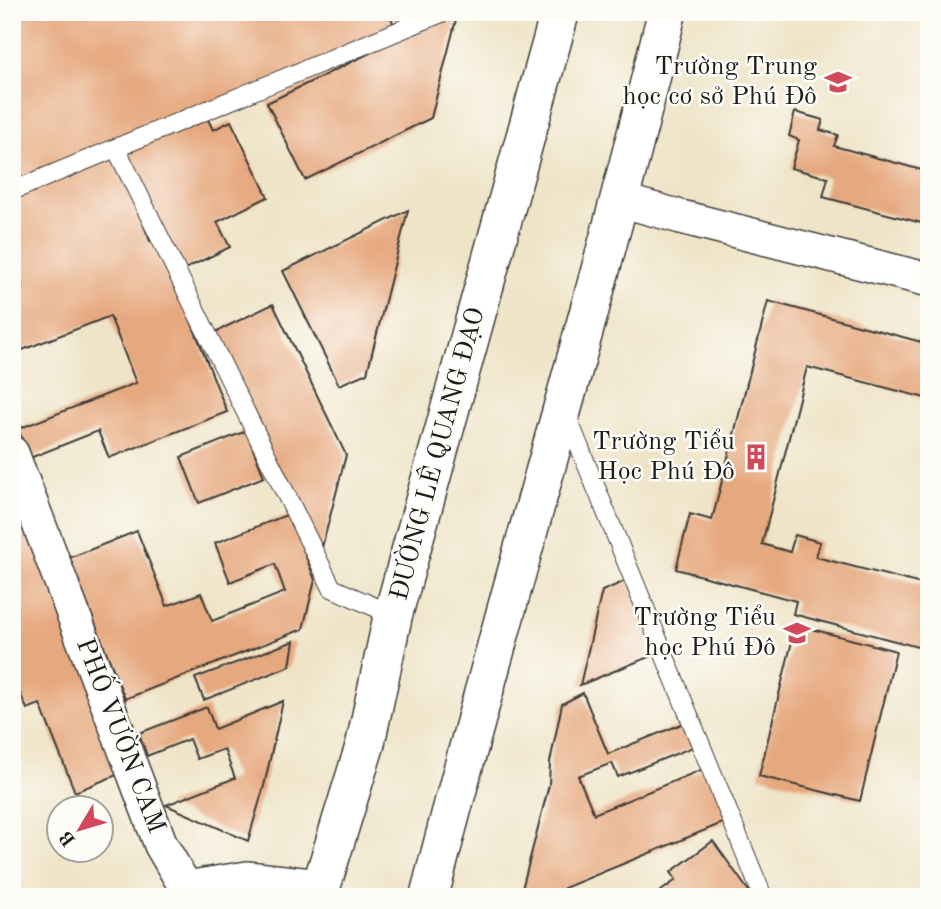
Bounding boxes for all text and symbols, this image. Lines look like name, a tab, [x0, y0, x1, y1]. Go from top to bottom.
place label: Trường Trung học cơ sở Phú Đô	[623, 54, 817, 110]
school or university icon: Trường Trung học cơ sở Phú Đô	[823, 67, 853, 97]
street label: ĐƯỜNG LÊ QUANG ĐẠO	[381, 303, 490, 603]
place label: Trường Tiểu Học Phú Đô	[592, 428, 735, 485]
building icon: Trường Tiểu Học Phú Đô	[741, 442, 771, 472]
place label: Trường Tiểu học Phú Đô	[633, 604, 776, 661]
school or university icon: Trường Tiểu học Phú Đô	[782, 618, 812, 648]
street label: PHỐ VƯỜN CAM	[71, 632, 176, 837]
north arrow	[46, 794, 116, 864]
text: B	[57, 827, 80, 849]

